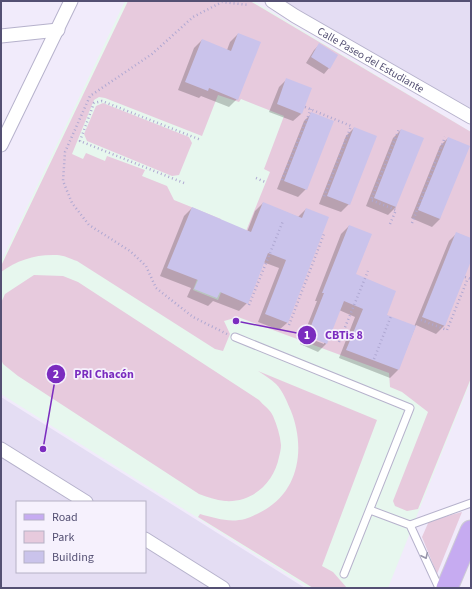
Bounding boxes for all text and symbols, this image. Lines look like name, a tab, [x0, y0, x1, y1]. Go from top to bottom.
street label: Calle Paseo del Estudiante	[315, 23, 427, 96]
callout: CBTis 8	[297, 323, 371, 347]
text: 1	[304, 327, 310, 344]
text: CBTis 8	[325, 327, 363, 344]
callout: PRI Chacón	[46, 362, 142, 386]
text: 2	[53, 366, 59, 383]
text: PRI Chacón	[74, 366, 134, 383]
legend	[16, 501, 146, 573]
text: Road	[52, 509, 78, 526]
text: Park	[52, 529, 74, 546]
text: Building	[52, 549, 94, 566]
one-way arrow	[420, 552, 428, 560]

